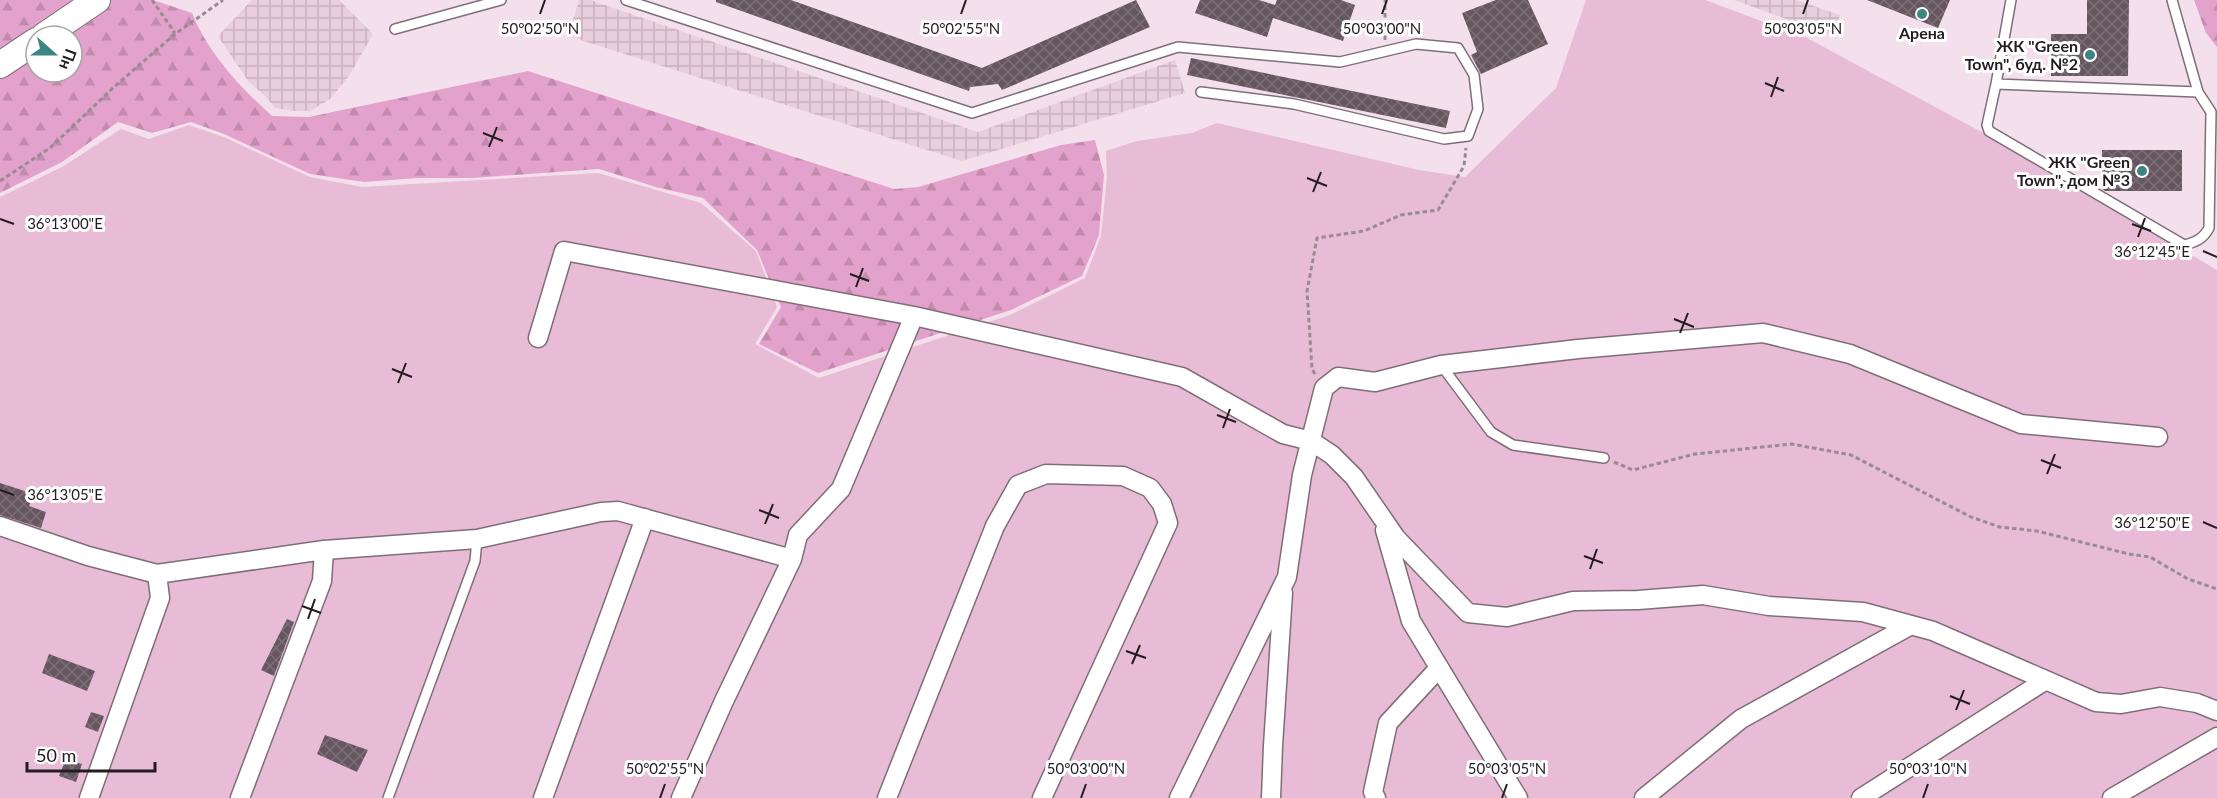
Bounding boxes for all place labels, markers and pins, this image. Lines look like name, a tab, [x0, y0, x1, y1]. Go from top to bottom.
marker: Арена	[1915, 7, 1929, 21]
place label: Арена	[1898, 23, 1945, 42]
place label: ЖК "Green Town", буд. №2	[1965, 36, 2078, 73]
marker: ЖК "Green Town", буд. №2	[2083, 48, 2097, 62]
place label: ЖК "Green Town", дом №3	[2017, 152, 2130, 189]
marker: ЖК "Green Town", дом №3	[2135, 164, 2149, 178]

